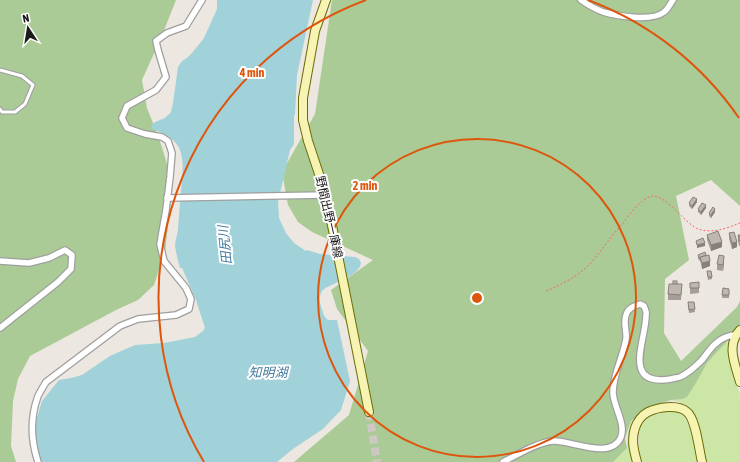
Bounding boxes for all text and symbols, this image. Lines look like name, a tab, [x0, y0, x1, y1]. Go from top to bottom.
north arrow	[8, 8, 48, 48]
text: N	[21, 12, 30, 25]
text: 4 min	[239, 66, 264, 80]
street label: 野間出野一庫線	[313, 174, 345, 260]
text: 2 min	[353, 179, 377, 193]
water label: 田尻川	[215, 223, 234, 265]
centre of rings	[470, 291, 484, 305]
water label: 知明湖	[248, 365, 289, 380]

